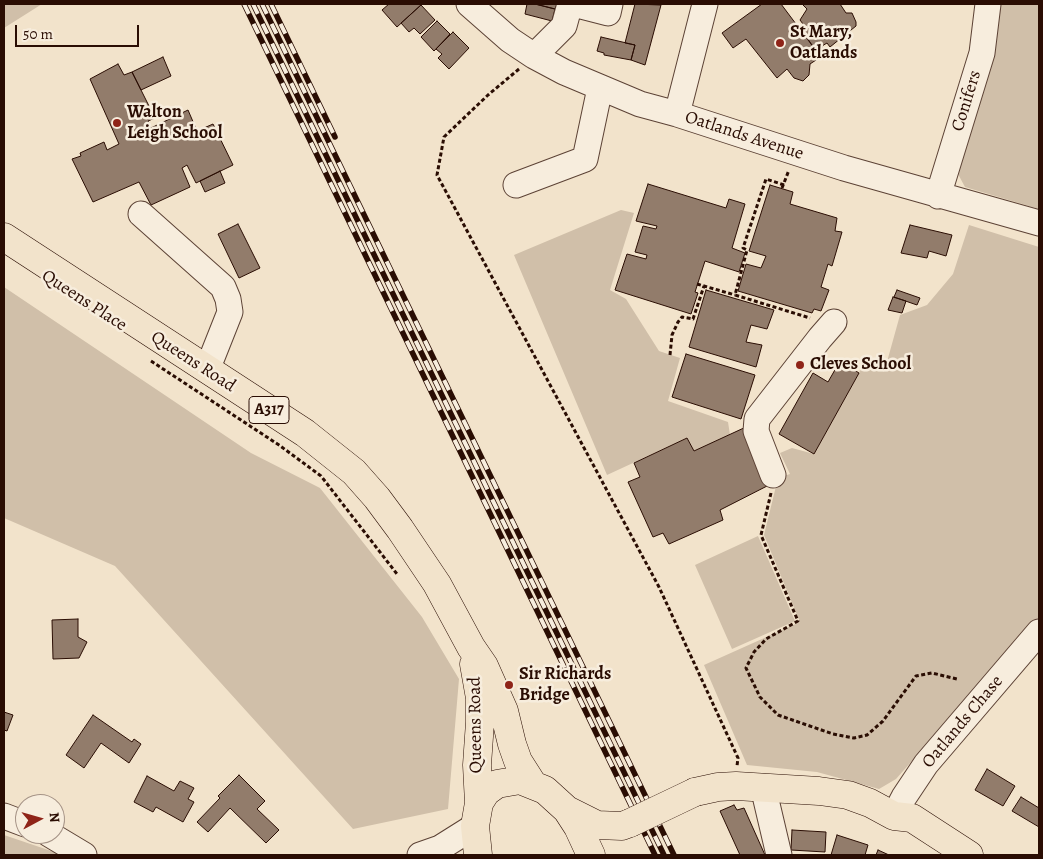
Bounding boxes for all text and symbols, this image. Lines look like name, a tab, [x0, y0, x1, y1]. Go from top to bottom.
scale bar	[18, 15, 141, 47]
place label: St Mary, Oatlands	[790, 22, 857, 64]
text: 50 m	[23, 24, 53, 44]
marker: St Mary, Oatlands	[774, 37, 786, 49]
street label: Conifers	[948, 68, 986, 134]
place label: Walton Leigh School	[127, 102, 222, 144]
street label: Oatlands Avenue	[682, 107, 806, 165]
marker: Walton Leigh School	[111, 117, 123, 129]
street label: Queens Place	[37, 265, 131, 337]
street label: Queens Road	[147, 327, 239, 397]
place label: Cleves School	[810, 354, 911, 376]
marker: Cleves School	[794, 359, 806, 371]
road number: A317	[249, 396, 289, 424]
place label: Sir Richards Bridge	[519, 664, 611, 706]
street label: Oatlands Chase	[918, 671, 1008, 773]
street label: Queens Road	[464, 677, 488, 773]
marker: Sir Richards Bridge	[503, 679, 515, 691]
north arrow	[15, 794, 65, 844]
text: N	[44, 811, 64, 824]

